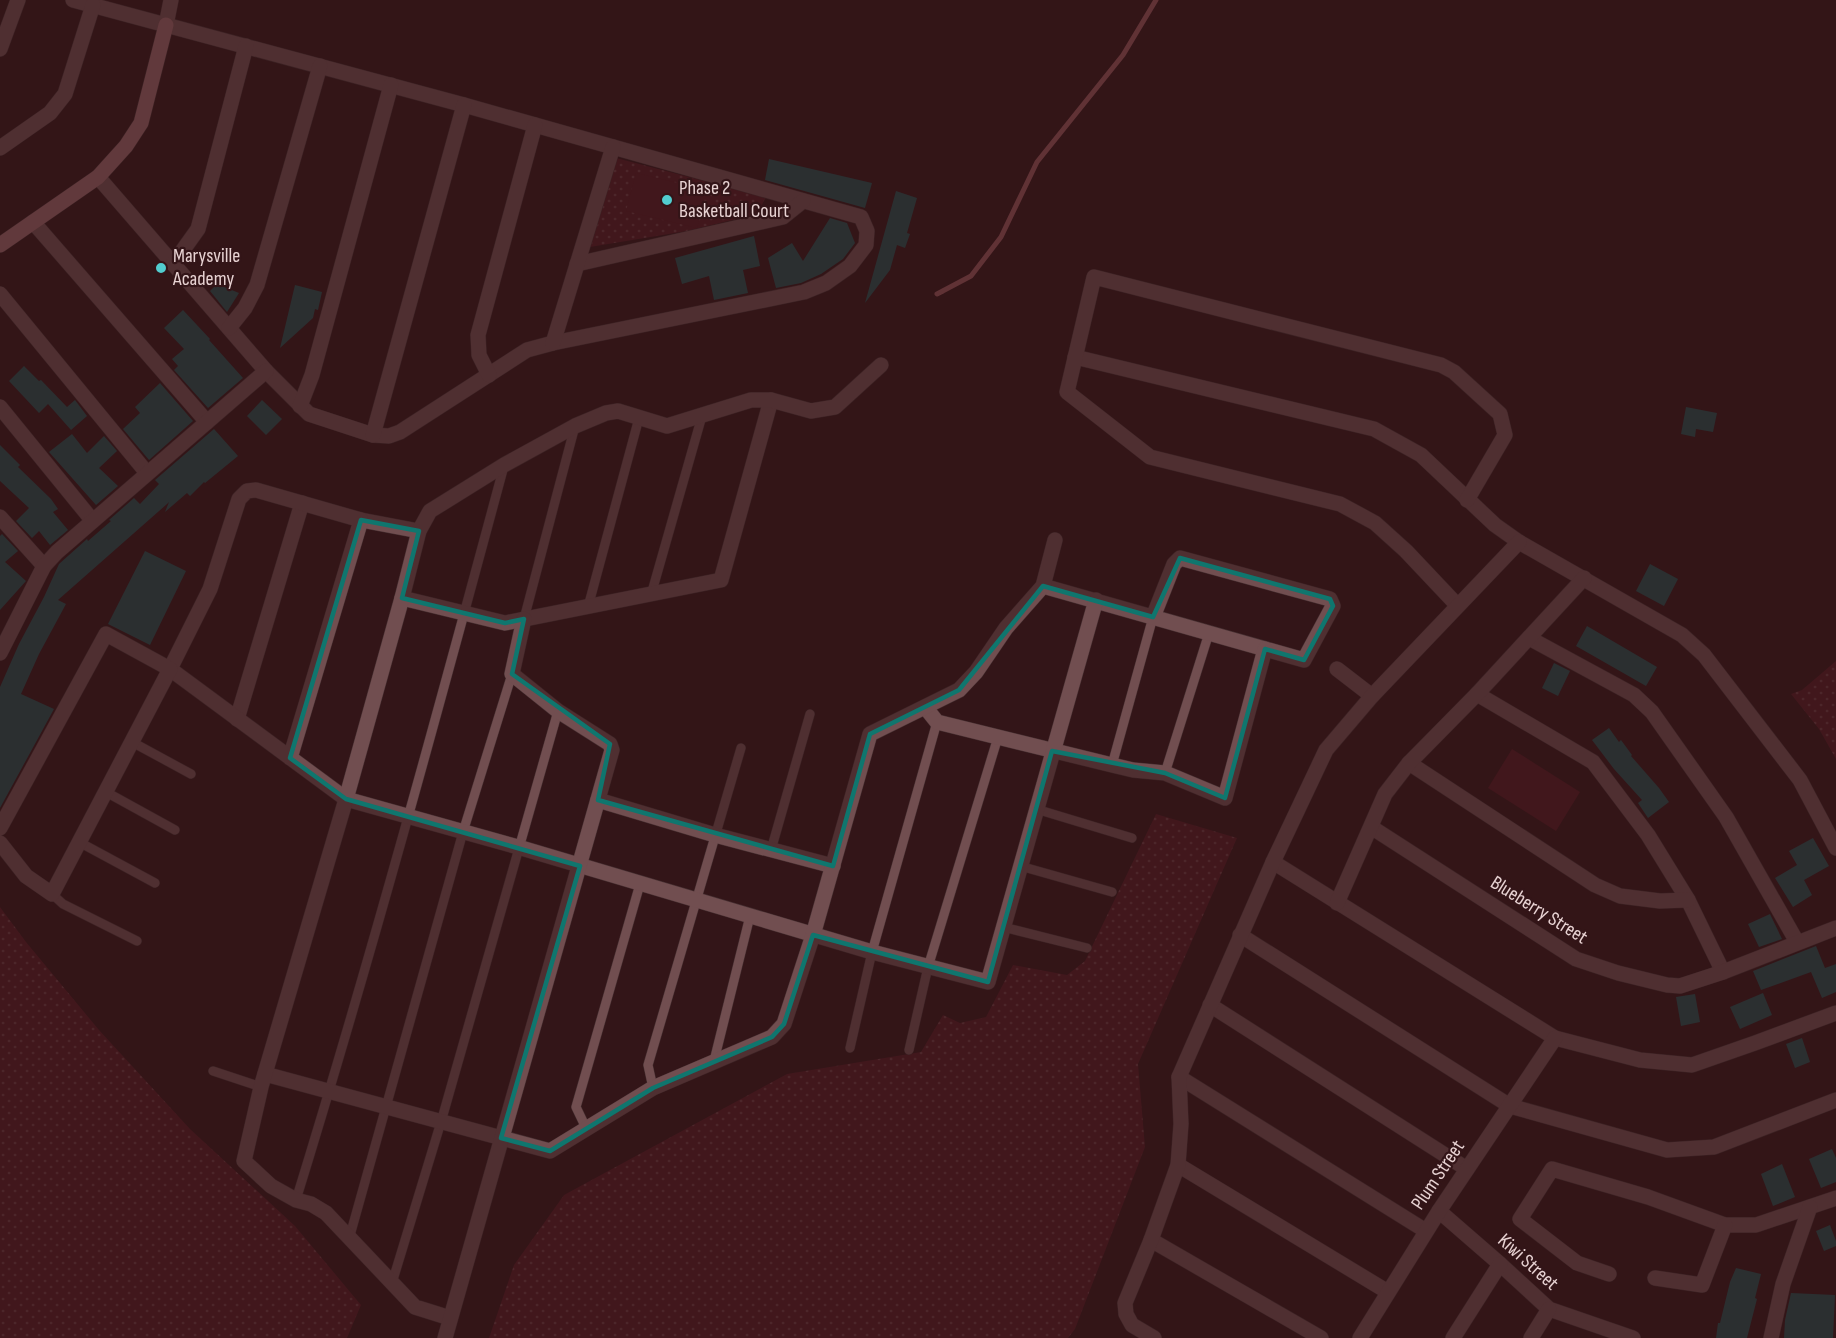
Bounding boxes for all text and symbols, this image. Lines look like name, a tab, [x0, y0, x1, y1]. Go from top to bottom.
place label: Phase 2 Basketball Court	[679, 176, 789, 223]
marker: Phase 2 Basketball Court	[660, 193, 674, 207]
place label: Marysville Academy	[172, 244, 240, 291]
marker: Marysville Academy	[154, 261, 168, 275]
street label: Blueberry Street	[1486, 871, 1592, 949]
street label: Plum Street	[1406, 1136, 1470, 1214]
street label: Kiwi Street	[1493, 1229, 1563, 1295]

